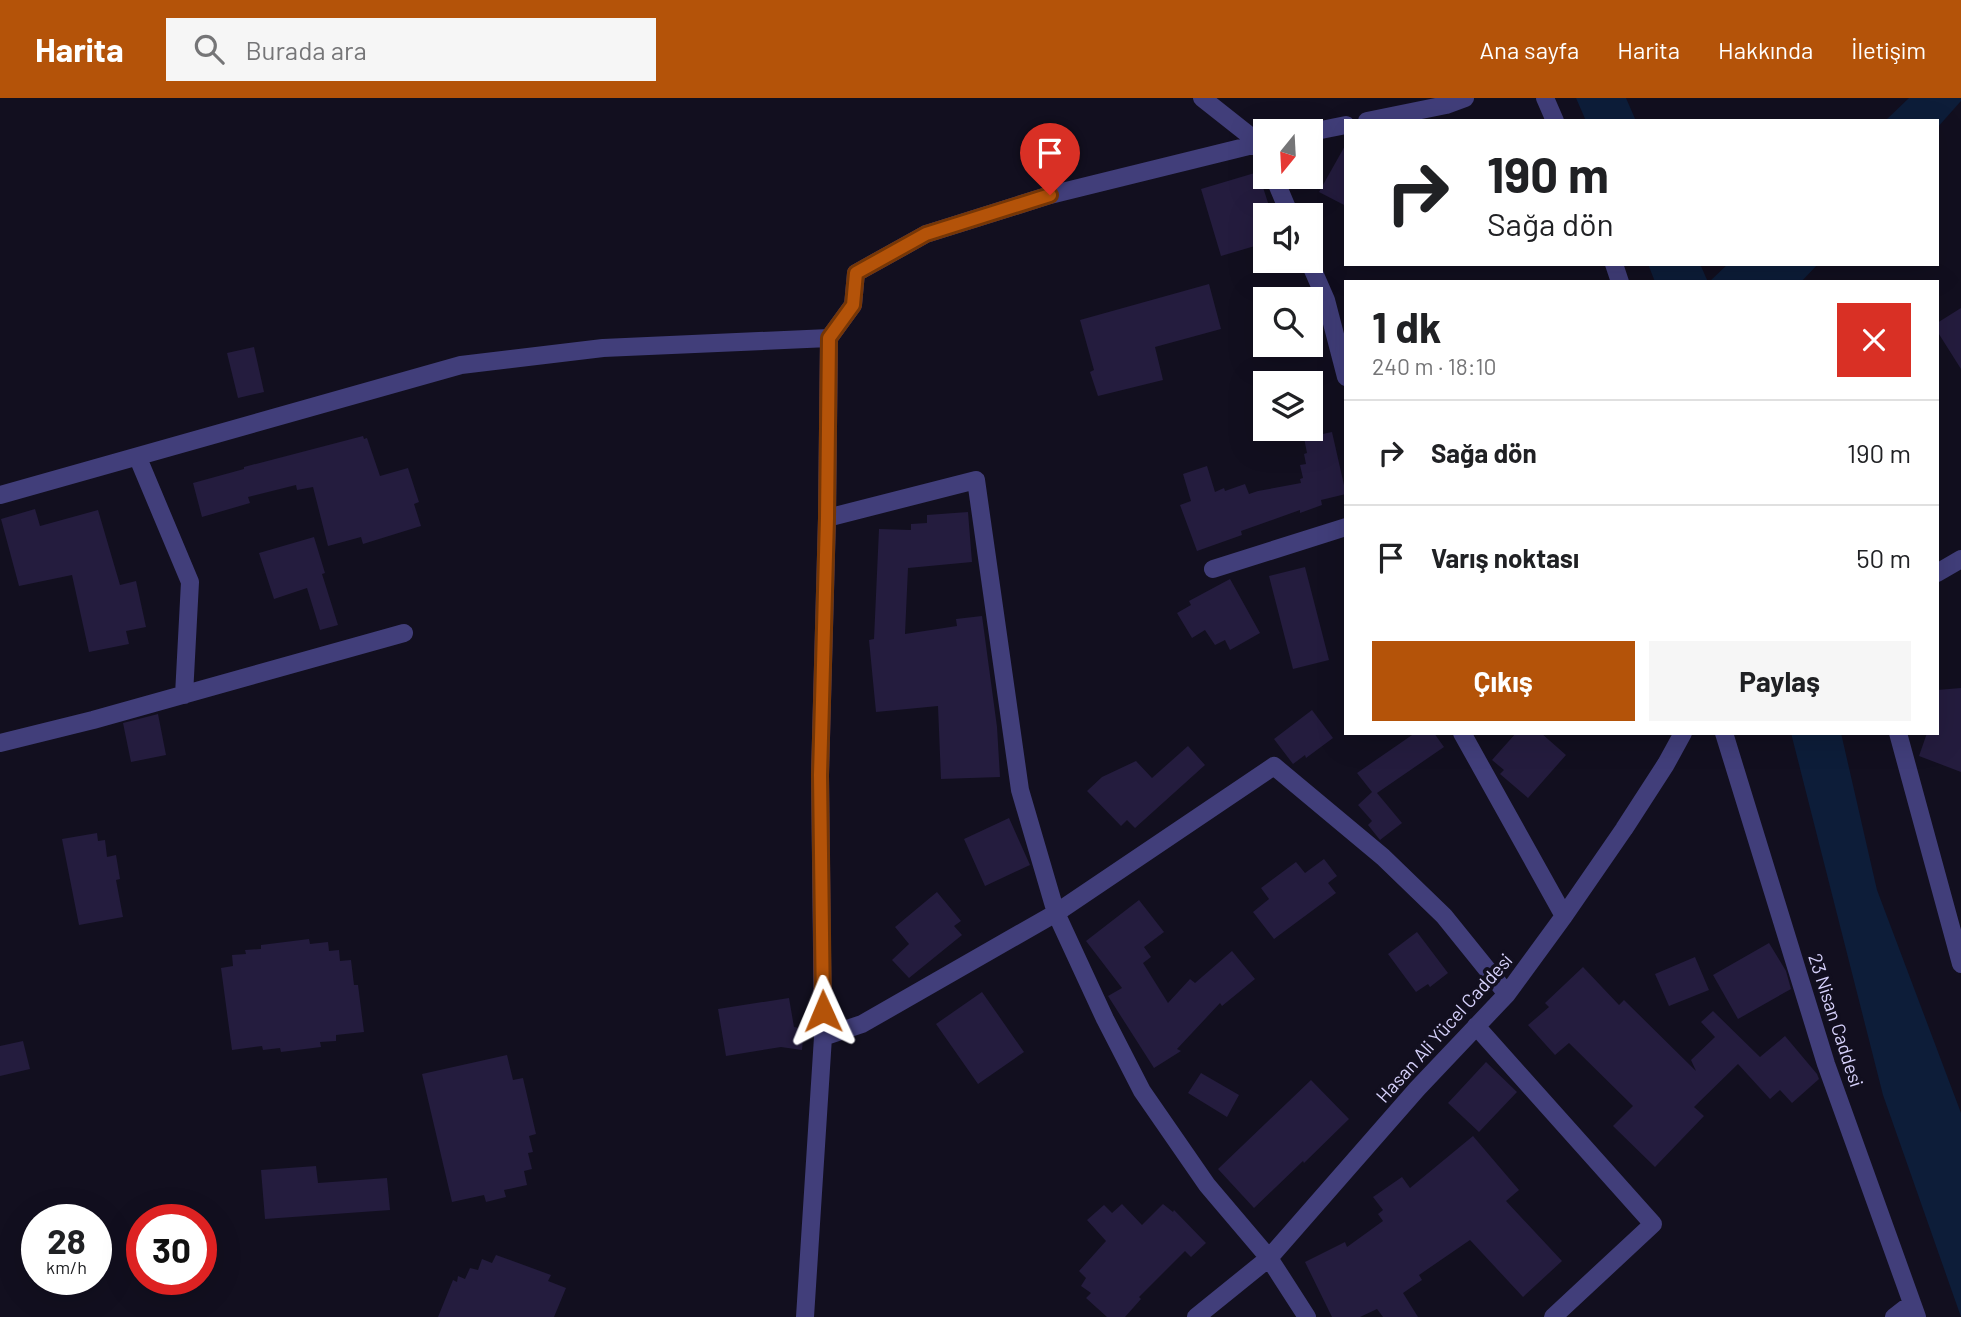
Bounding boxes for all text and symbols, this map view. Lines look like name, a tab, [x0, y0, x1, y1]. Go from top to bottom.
search box	[166, 18, 656, 81]
text: Harita	[35, 29, 124, 69]
icon: search	[190, 30, 228, 68]
text: Burada ara	[246, 34, 367, 65]
text: Ana sayfa	[1480, 35, 1579, 64]
text: Harita	[1617, 35, 1680, 64]
text: Hakkında	[1718, 35, 1813, 64]
text: İletişim	[1851, 35, 1926, 64]
north arrow	[1253, 119, 1323, 189]
map controls	[1253, 119, 1323, 441]
pin	[1020, 123, 1080, 195]
icon: arrive	[1031, 134, 1069, 172]
text: 190 m	[1487, 144, 1609, 203]
icon: right	[1372, 147, 1463, 238]
button: sound	[1253, 203, 1323, 273]
text: Sağa dön	[1487, 204, 1614, 242]
button: search	[1253, 287, 1323, 357]
text: 1 dk	[1372, 301, 1441, 351]
button: close	[1837, 303, 1911, 377]
text: 240 m · 18:10	[1372, 352, 1497, 380]
button: layers	[1253, 371, 1323, 441]
icon: right	[1372, 434, 1410, 472]
text: Sağa dön	[1431, 437, 1537, 468]
text: 190 m	[1847, 437, 1911, 468]
icon: arrive	[1372, 539, 1410, 577]
text: Varış noktası	[1431, 542, 1579, 573]
text: 50 m	[1856, 542, 1911, 573]
button: Çıkış	[1372, 641, 1635, 721]
button: Paylaş	[1649, 641, 1911, 721]
street label: Hasan Ali Yücel Caddesi	[1371, 949, 1517, 1107]
street label: 23 Nisan Caddesi	[1804, 950, 1869, 1089]
position arrow	[786, 974, 860, 1048]
speed limit sign: 30	[126, 1204, 217, 1295]
text: 28	[47, 1219, 86, 1261]
text: km/h	[46, 1256, 87, 1278]

